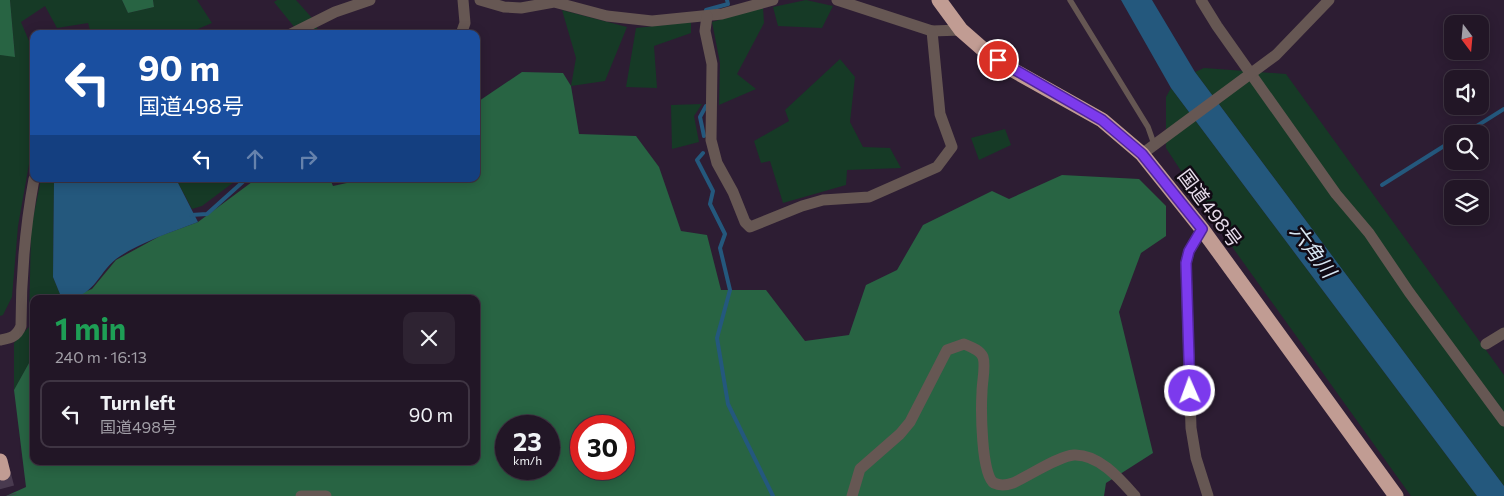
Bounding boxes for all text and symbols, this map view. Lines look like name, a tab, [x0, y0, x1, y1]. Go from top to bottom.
north arrow	[1444, 15, 1489, 60]
map controls	[1444, 15, 1489, 225]
pin	[977, 39, 1019, 81]
text: 90 m	[138, 45, 220, 88]
icon: arrive	[984, 46, 1012, 74]
icon: left	[55, 50, 120, 115]
button: sound	[1444, 70, 1489, 115]
text: 国道498号	[138, 92, 244, 119]
button: search	[1444, 125, 1489, 170]
icon: left	[188, 145, 216, 173]
icon: ahead	[241, 145, 269, 173]
icon: right	[294, 145, 322, 173]
street label: 国道498号	[1174, 164, 1247, 251]
button: layers	[1444, 180, 1489, 225]
water label: 六角川	[1286, 219, 1343, 283]
text: 1 min	[55, 309, 126, 346]
button: close	[403, 312, 455, 364]
text: 240 m · 16:13	[55, 347, 147, 366]
position arrow	[1163, 364, 1215, 416]
text: Turn left	[100, 391, 175, 414]
icon: left	[57, 400, 85, 428]
text: 90 m	[409, 403, 453, 426]
speed limit sign: 30	[570, 415, 635, 480]
text: 国道498号	[100, 417, 177, 436]
text: 23	[513, 426, 542, 456]
text: km/h	[513, 453, 542, 467]

